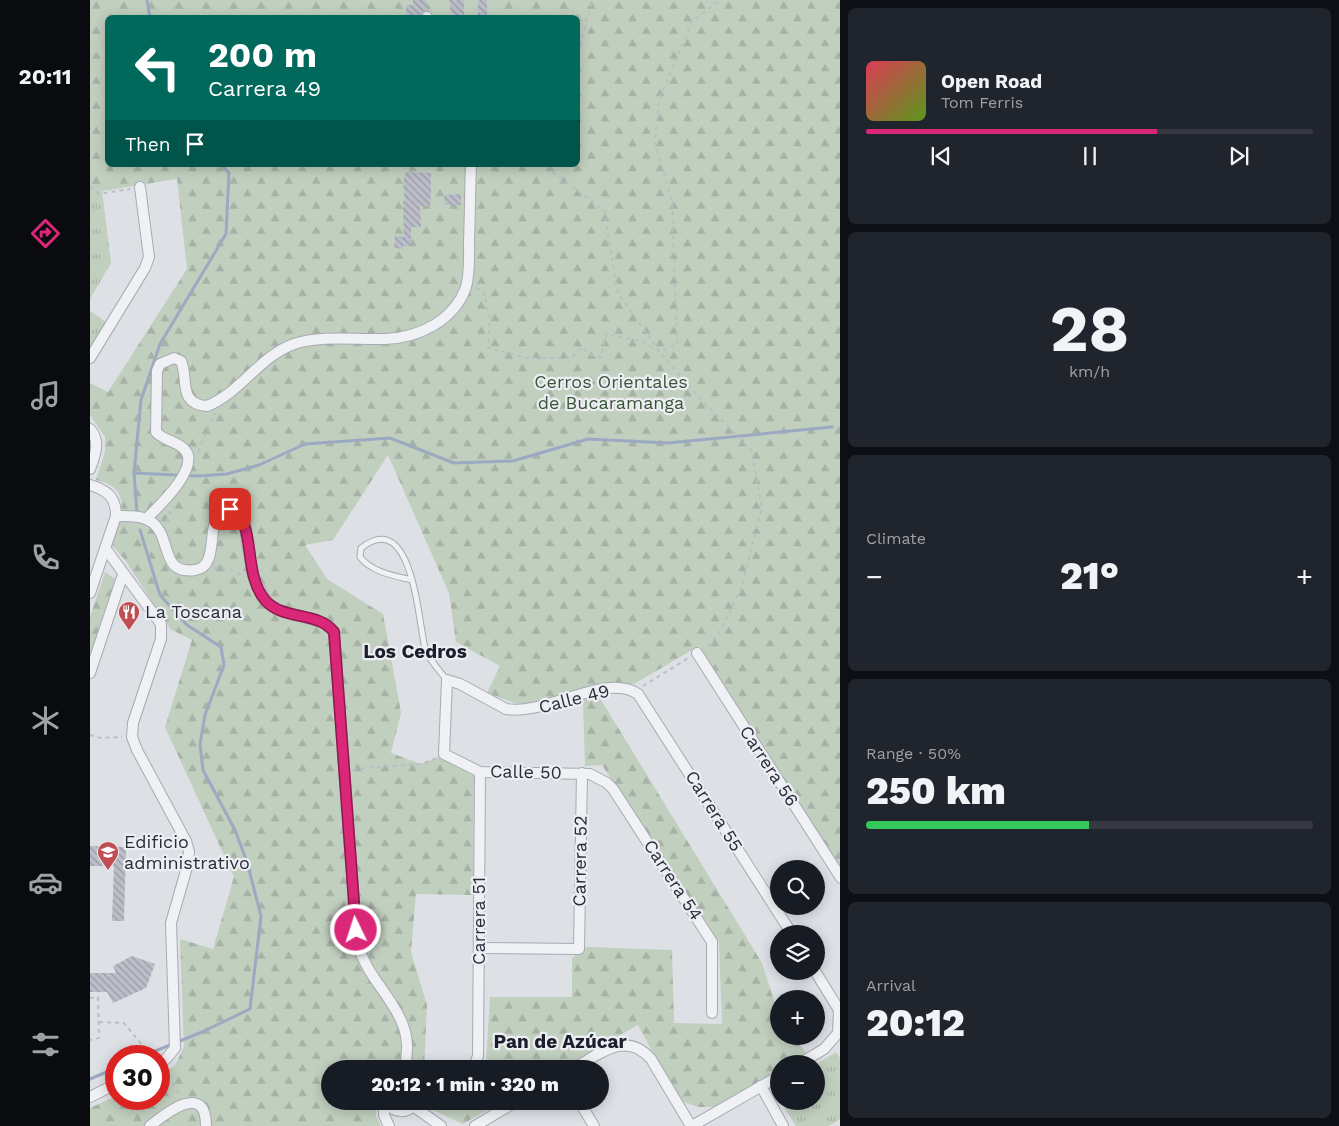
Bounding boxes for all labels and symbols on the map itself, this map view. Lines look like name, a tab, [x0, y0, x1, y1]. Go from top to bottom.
park label: Cerros Orientales de Bucaramanga	[534, 371, 688, 413]
pin	[209, 488, 251, 530]
restaurant icon: La Toscana	[117, 600, 141, 631]
place label: La Toscana	[145, 601, 242, 622]
district label: Los Cedros	[363, 640, 467, 663]
street label: Calle 49	[536, 680, 611, 717]
street label: Carrera 56	[736, 722, 803, 810]
street label: Calle 50	[490, 760, 562, 783]
street label: Carrera 55	[681, 766, 748, 855]
street label: Carrera 52	[568, 815, 591, 907]
place label: Edificio administrativo	[124, 831, 250, 873]
street label: Carrera 54	[640, 836, 707, 924]
school or university icon: Edificio administrativo	[96, 840, 120, 871]
street label: Carrera 51	[468, 877, 489, 965]
position arrow	[329, 903, 381, 955]
district label: Pan de Azúcar	[493, 1030, 627, 1053]
speed limit sign: 30	[105, 1045, 170, 1110]

